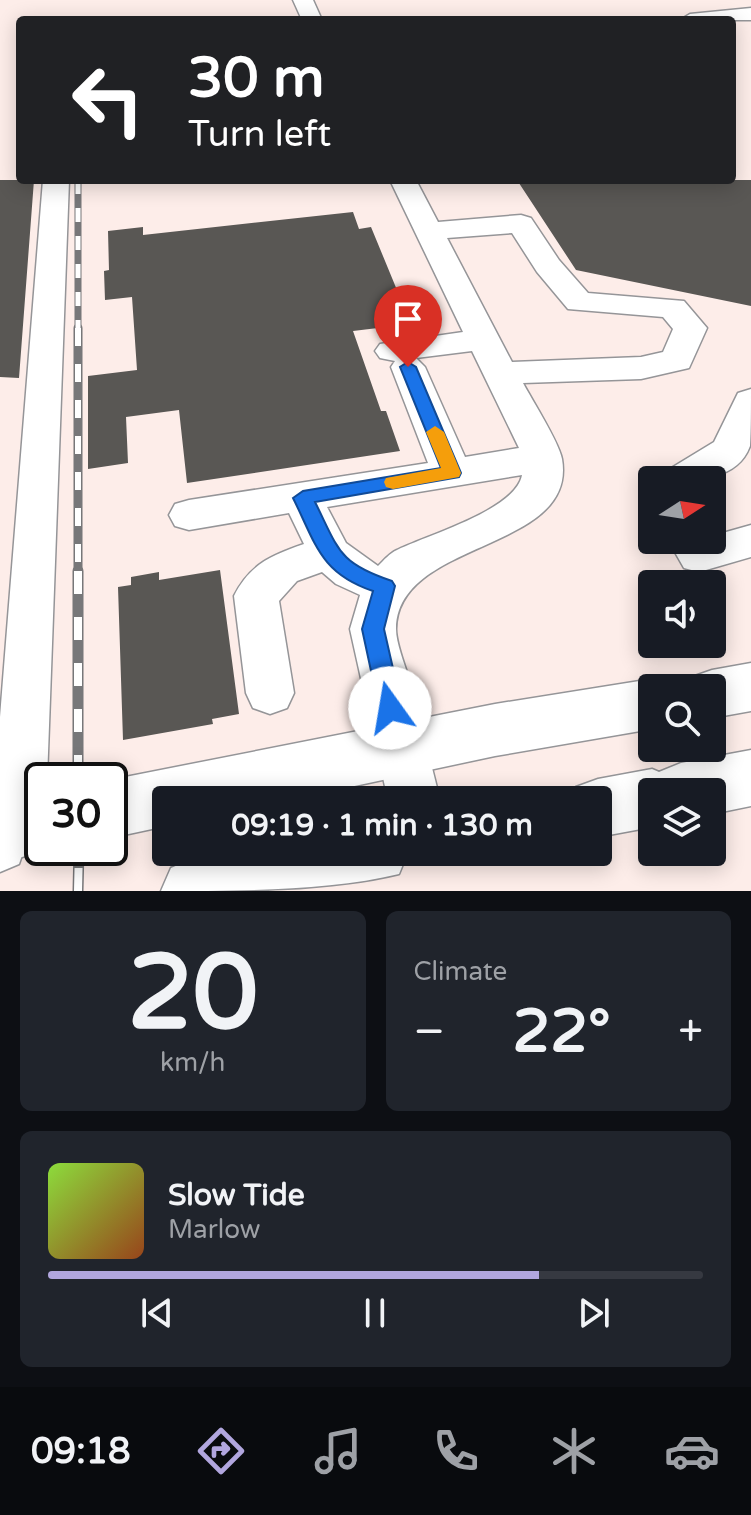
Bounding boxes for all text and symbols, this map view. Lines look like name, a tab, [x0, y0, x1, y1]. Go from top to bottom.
text: 30 m	[188, 45, 324, 112]
icon: left	[56, 48, 160, 152]
text: Turn left	[188, 113, 331, 156]
pin	[374, 285, 442, 367]
icon: arrive	[386, 297, 430, 341]
north arrow	[638, 466, 726, 554]
map controls	[638, 466, 726, 866]
button: sound	[638, 570, 726, 658]
position arrow	[348, 666, 432, 750]
button: search	[638, 674, 726, 762]
speed limit sign: 30	[24, 762, 128, 866]
button: layers	[638, 778, 726, 866]
text: 09:19 · 1 min · 130 m	[231, 807, 533, 844]
text: 20	[127, 932, 258, 1057]
text: Climate	[414, 956, 507, 987]
text: 22°	[513, 996, 611, 1068]
text: −	[414, 1006, 445, 1059]
text: +	[678, 1006, 703, 1059]
text: km/h	[160, 1047, 225, 1078]
text: Slow Tide	[168, 1177, 305, 1214]
text: Marlow	[168, 1214, 260, 1245]
icon: previous	[135, 1291, 179, 1335]
icon: pause	[353, 1291, 397, 1335]
icon: next	[572, 1291, 616, 1335]
icon: directions	[193, 1423, 249, 1479]
icon: music	[310, 1423, 366, 1479]
icon: phone	[428, 1423, 484, 1479]
icon: climate	[546, 1423, 602, 1479]
icon: car	[664, 1423, 720, 1479]
text: 09:18	[31, 1430, 131, 1473]

